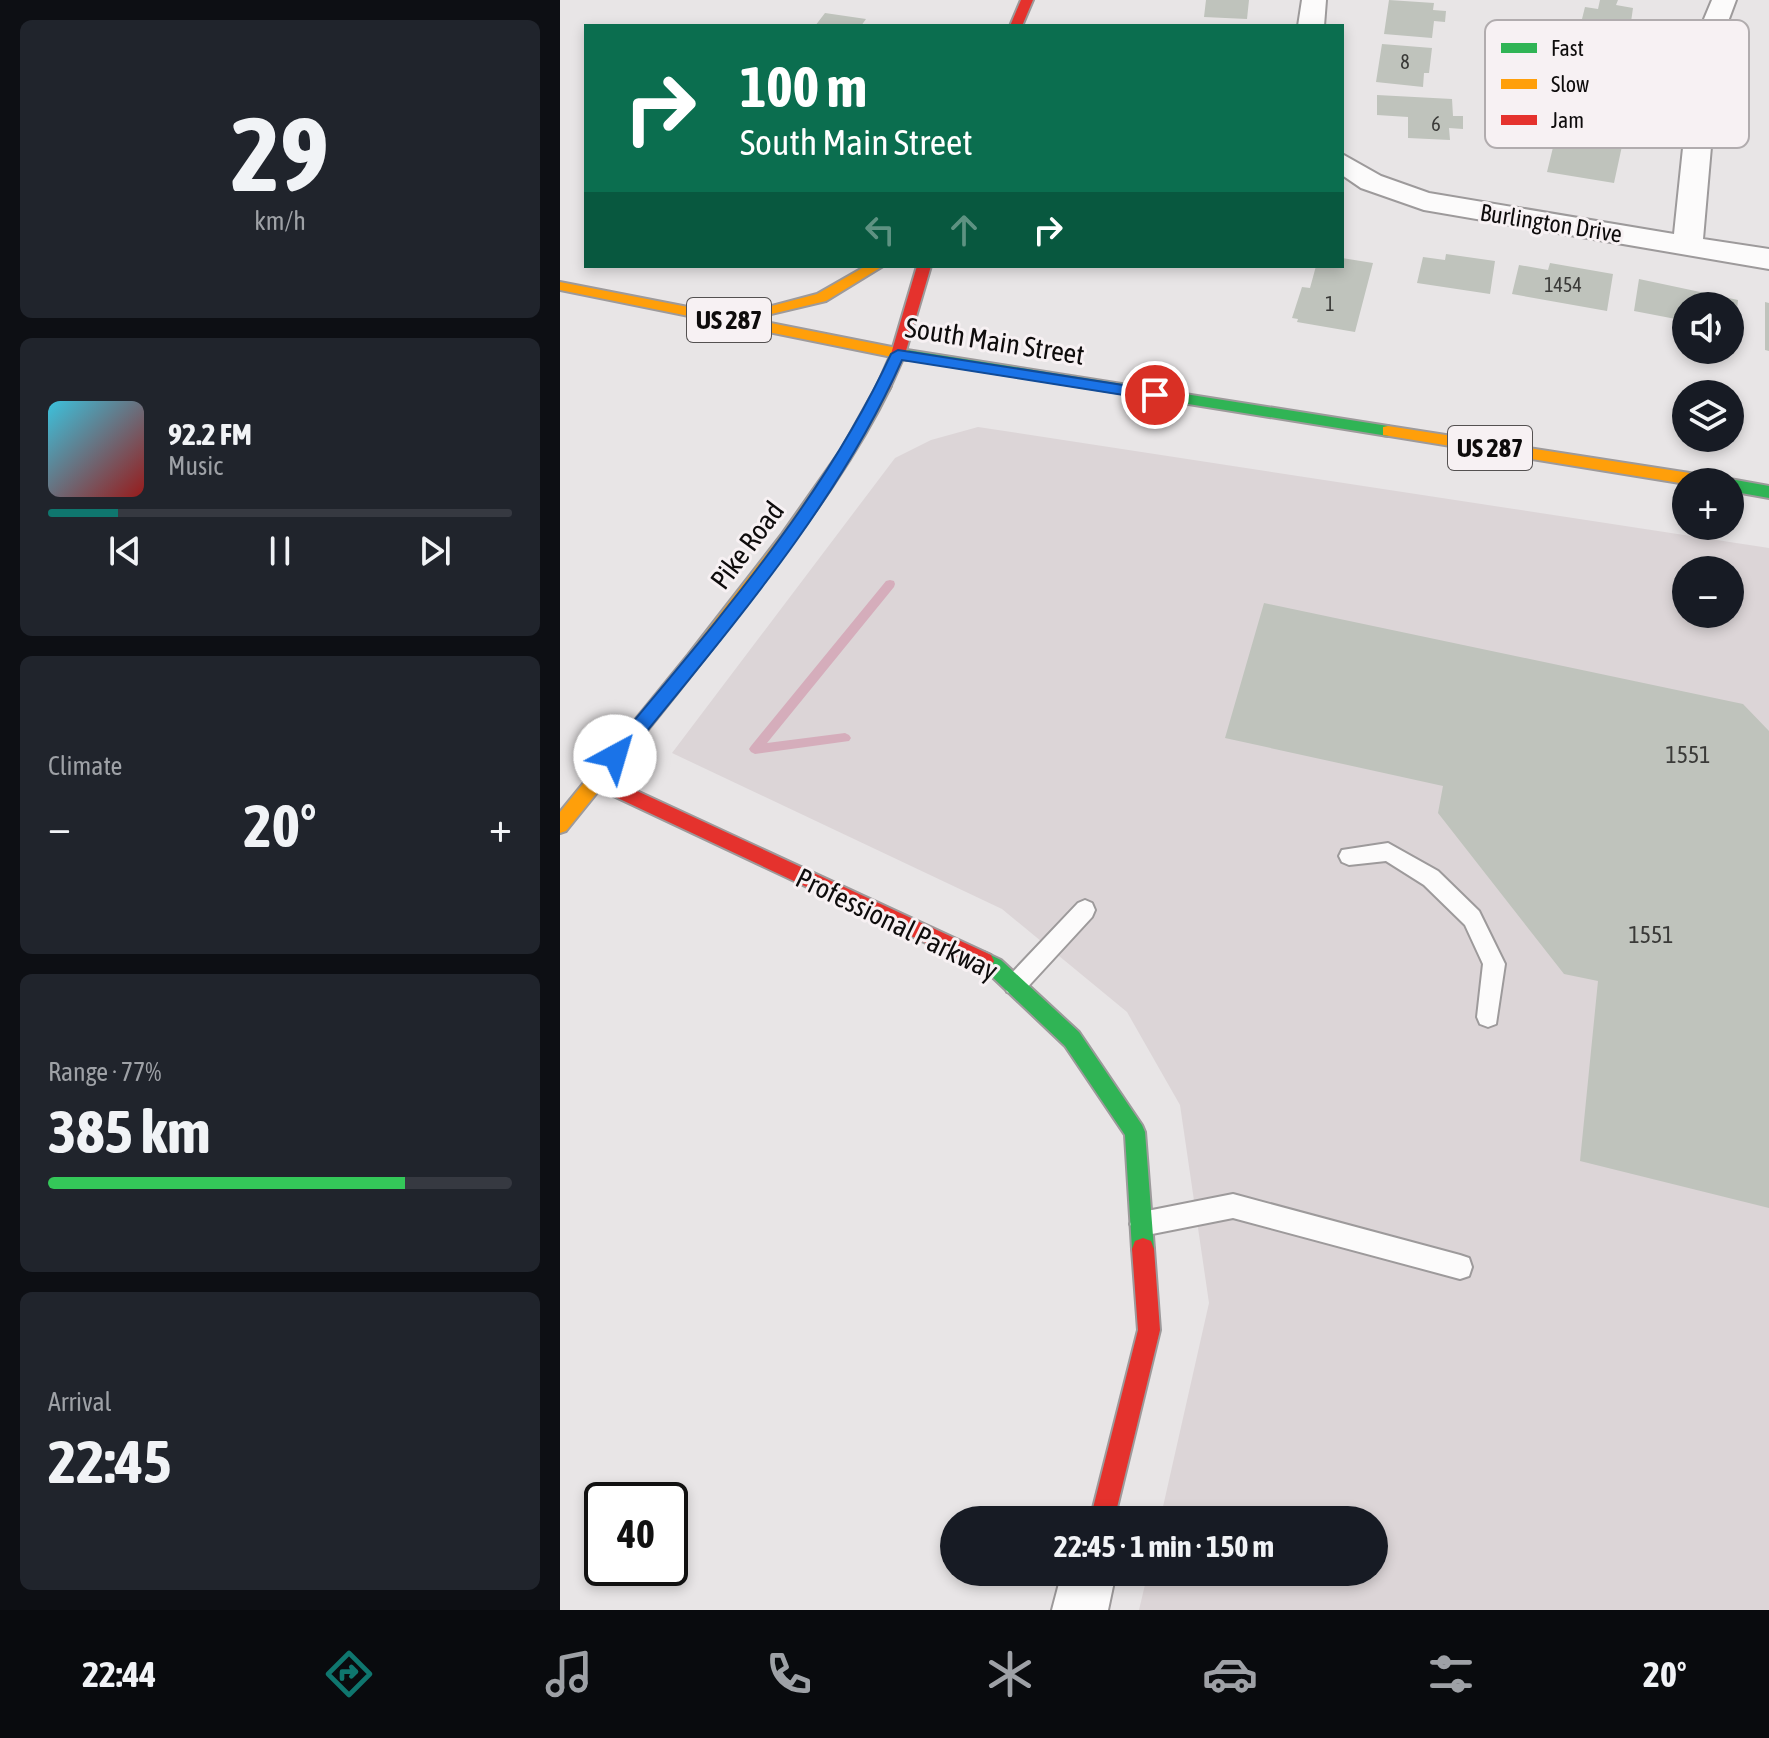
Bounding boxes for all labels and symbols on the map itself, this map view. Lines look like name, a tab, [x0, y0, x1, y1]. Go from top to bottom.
legend	[1485, 20, 1749, 148]
text: Fast	[1551, 35, 1584, 61]
house number: 8	[1400, 50, 1410, 73]
text: Slow	[1551, 71, 1589, 97]
text: Jam	[1551, 107, 1584, 133]
house number: 6	[1431, 112, 1441, 135]
street label: Burlington Drive	[1478, 198, 1624, 248]
house number: 1454	[1544, 273, 1582, 296]
house number: 1	[1325, 292, 1335, 315]
road number: US 287	[687, 298, 771, 342]
street label: South Main Street	[903, 311, 1087, 371]
pin	[1121, 361, 1189, 429]
road number: US 287	[1448, 426, 1532, 470]
street label: Pike Road	[704, 495, 790, 595]
position arrow	[573, 714, 657, 798]
house number: 1551	[1665, 741, 1711, 768]
street label: Professional Parkway	[791, 861, 1003, 987]
house number: 1551	[1628, 921, 1674, 948]
speed limit sign: 40	[584, 1482, 688, 1586]

